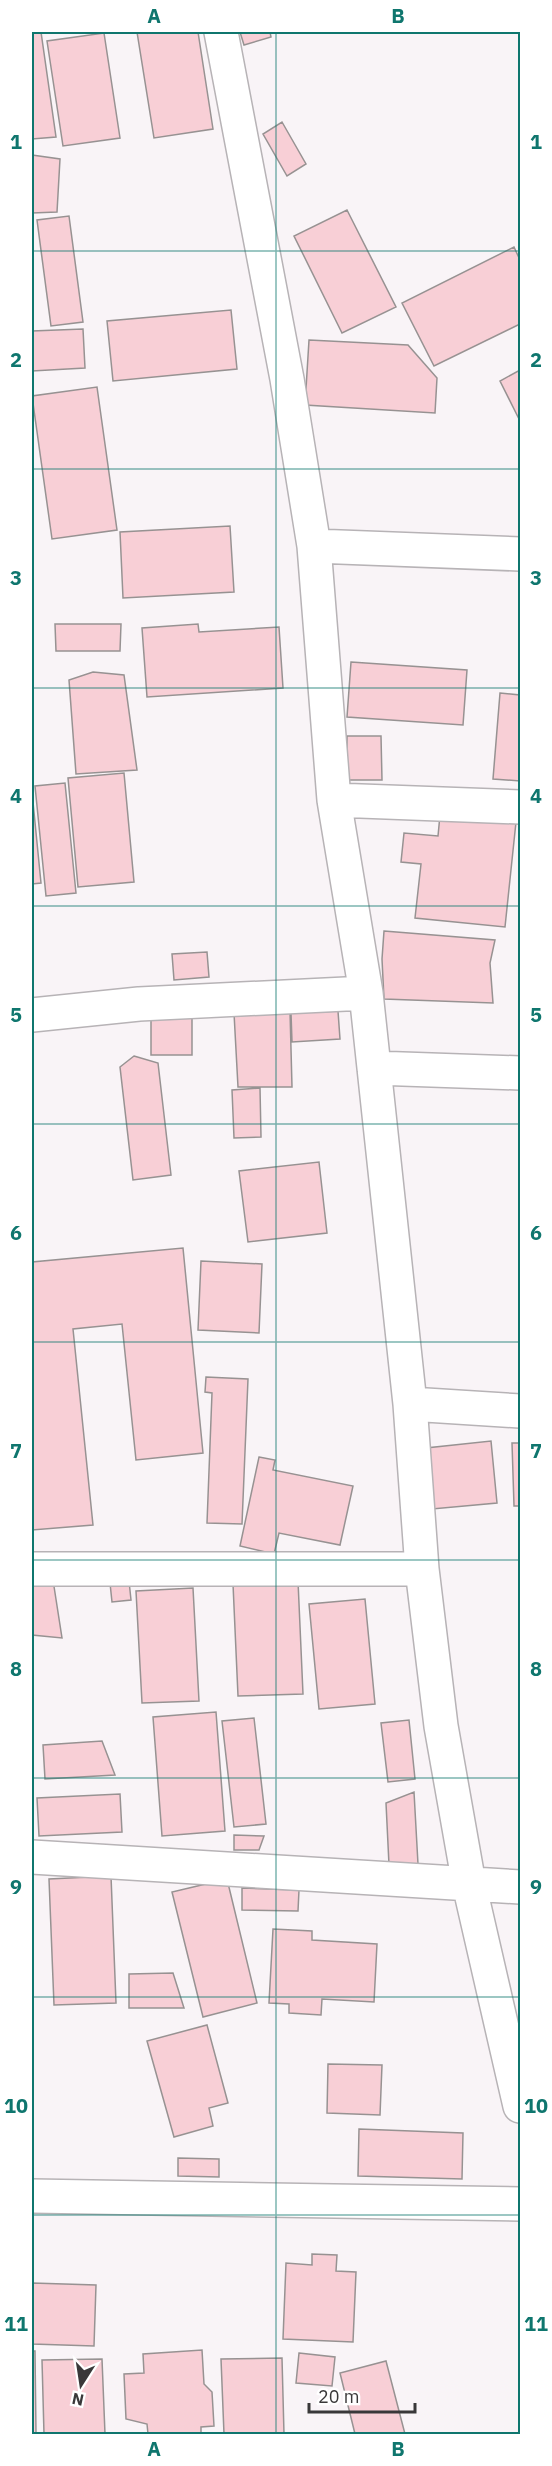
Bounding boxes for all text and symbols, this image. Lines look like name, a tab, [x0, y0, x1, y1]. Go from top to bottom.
text: A	[147, 2, 161, 29]
text: B	[391, 2, 405, 29]
text: 1	[10, 128, 22, 155]
text: 1	[530, 128, 542, 155]
text: 2	[10, 346, 22, 373]
text: 2	[530, 346, 542, 373]
text: 3	[10, 564, 22, 591]
text: 3	[530, 564, 542, 591]
text: 4	[10, 782, 22, 809]
text: 4	[530, 782, 542, 809]
text: 5	[10, 1001, 22, 1028]
text: 5	[530, 1001, 542, 1028]
text: 6	[10, 1219, 22, 1246]
text: 6	[530, 1219, 542, 1246]
text: 7	[10, 1437, 22, 1464]
text: 7	[530, 1437, 542, 1464]
text: 8	[10, 1655, 22, 1682]
text: 8	[530, 1655, 542, 1682]
text: 9	[10, 1873, 22, 1900]
text: 9	[530, 1873, 542, 1900]
text: 10	[4, 2092, 28, 2119]
text: 10	[524, 2092, 548, 2119]
text: 11	[4, 2310, 28, 2337]
text: 11	[524, 2310, 548, 2337]
north arrow	[51, 2355, 111, 2415]
scale bar	[309, 2376, 416, 2414]
text: 20 m	[318, 2385, 360, 2408]
text: N	[70, 2389, 86, 2411]
text: A	[147, 2435, 161, 2462]
text: B	[391, 2435, 405, 2462]

